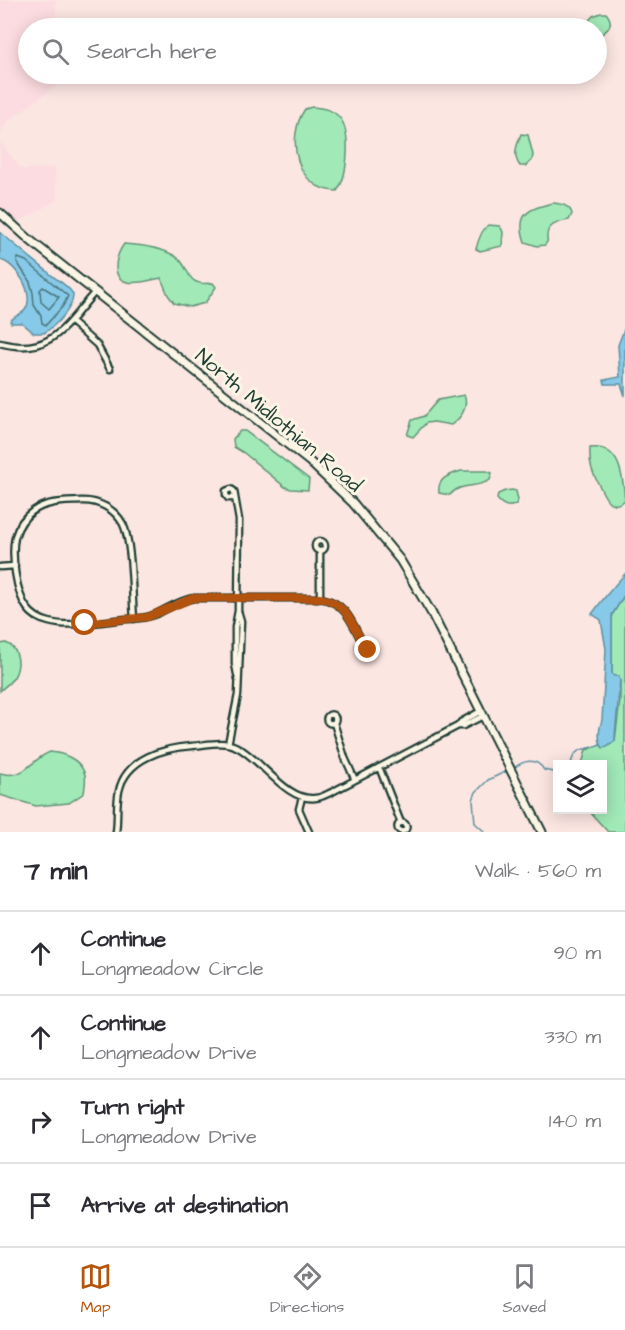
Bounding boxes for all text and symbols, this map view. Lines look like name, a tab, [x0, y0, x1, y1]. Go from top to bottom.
search box	[18, 18, 607, 84]
icon: search	[39, 35, 72, 68]
text: Search here	[87, 36, 217, 67]
street label: North Midlothian Road	[189, 342, 369, 499]
route start	[71, 609, 97, 635]
route end	[354, 636, 380, 662]
map controls	[553, 760, 607, 814]
button: layers	[553, 760, 607, 814]
text: 7 min	[24, 853, 88, 889]
text: Walk · 560 m	[475, 857, 601, 885]
text: Continue	[81, 924, 166, 955]
icon: ahead	[24, 937, 57, 970]
text: 90 m	[553, 939, 601, 967]
text: Longmeadow Circle	[81, 955, 264, 983]
text: Continue	[81, 1008, 166, 1039]
icon: ahead	[24, 1021, 57, 1054]
text: 330 m	[544, 1023, 601, 1051]
text: Longmeadow Drive	[81, 1039, 257, 1067]
text: Turn right	[81, 1092, 184, 1123]
icon: right	[24, 1105, 57, 1138]
text: 140 m	[549, 1107, 601, 1135]
text: Longmeadow Drive	[81, 1123, 257, 1151]
icon: arrive	[24, 1189, 57, 1222]
text: Arrive at destination	[81, 1190, 288, 1221]
tab: Map	[79, 1260, 112, 1318]
tab: Directions	[270, 1260, 344, 1318]
tab: Saved	[502, 1260, 546, 1318]

